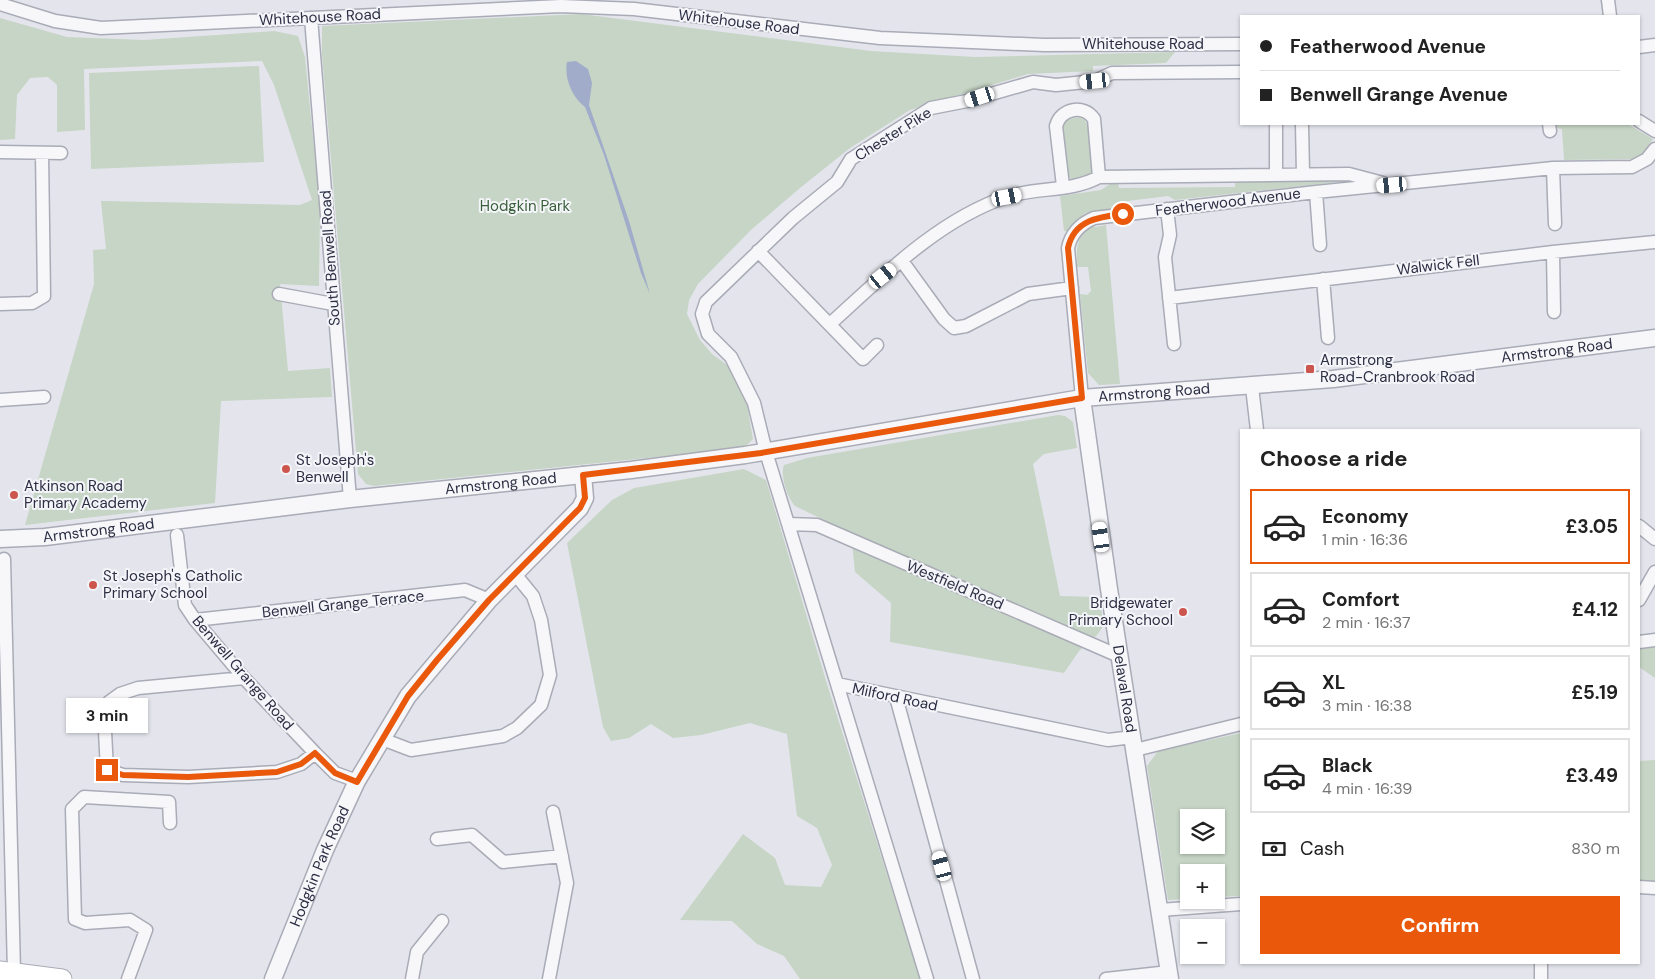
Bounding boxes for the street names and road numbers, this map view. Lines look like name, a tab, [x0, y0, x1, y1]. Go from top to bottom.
street label: Whitehouse Road	[259, 4, 381, 30]
street label: Whitehouse Road	[677, 5, 801, 39]
street label: Whitehouse Road	[1082, 34, 1204, 54]
street label: Chester Pike	[851, 103, 935, 165]
street label: Featherwood Avenue	[1154, 183, 1302, 221]
street label: South Benwell Road	[315, 189, 345, 327]
street label: Walwick Fell	[1395, 250, 1481, 280]
street label: Armstrong Road	[1500, 334, 1614, 368]
street label: Armstrong Road	[1097, 378, 1211, 407]
street label: Armstrong Road	[444, 468, 558, 499]
street label: Armstrong Road	[42, 513, 155, 547]
street label: Westfield Road	[903, 555, 1007, 615]
street label: Benwell Grange Terrace	[261, 586, 425, 622]
street label: Benwell Grange Road	[188, 611, 298, 735]
street label: Delaval Road	[1108, 644, 1141, 734]
street label: Milford Road	[850, 678, 940, 716]
street label: Hodgkin Park Road	[285, 803, 354, 930]

